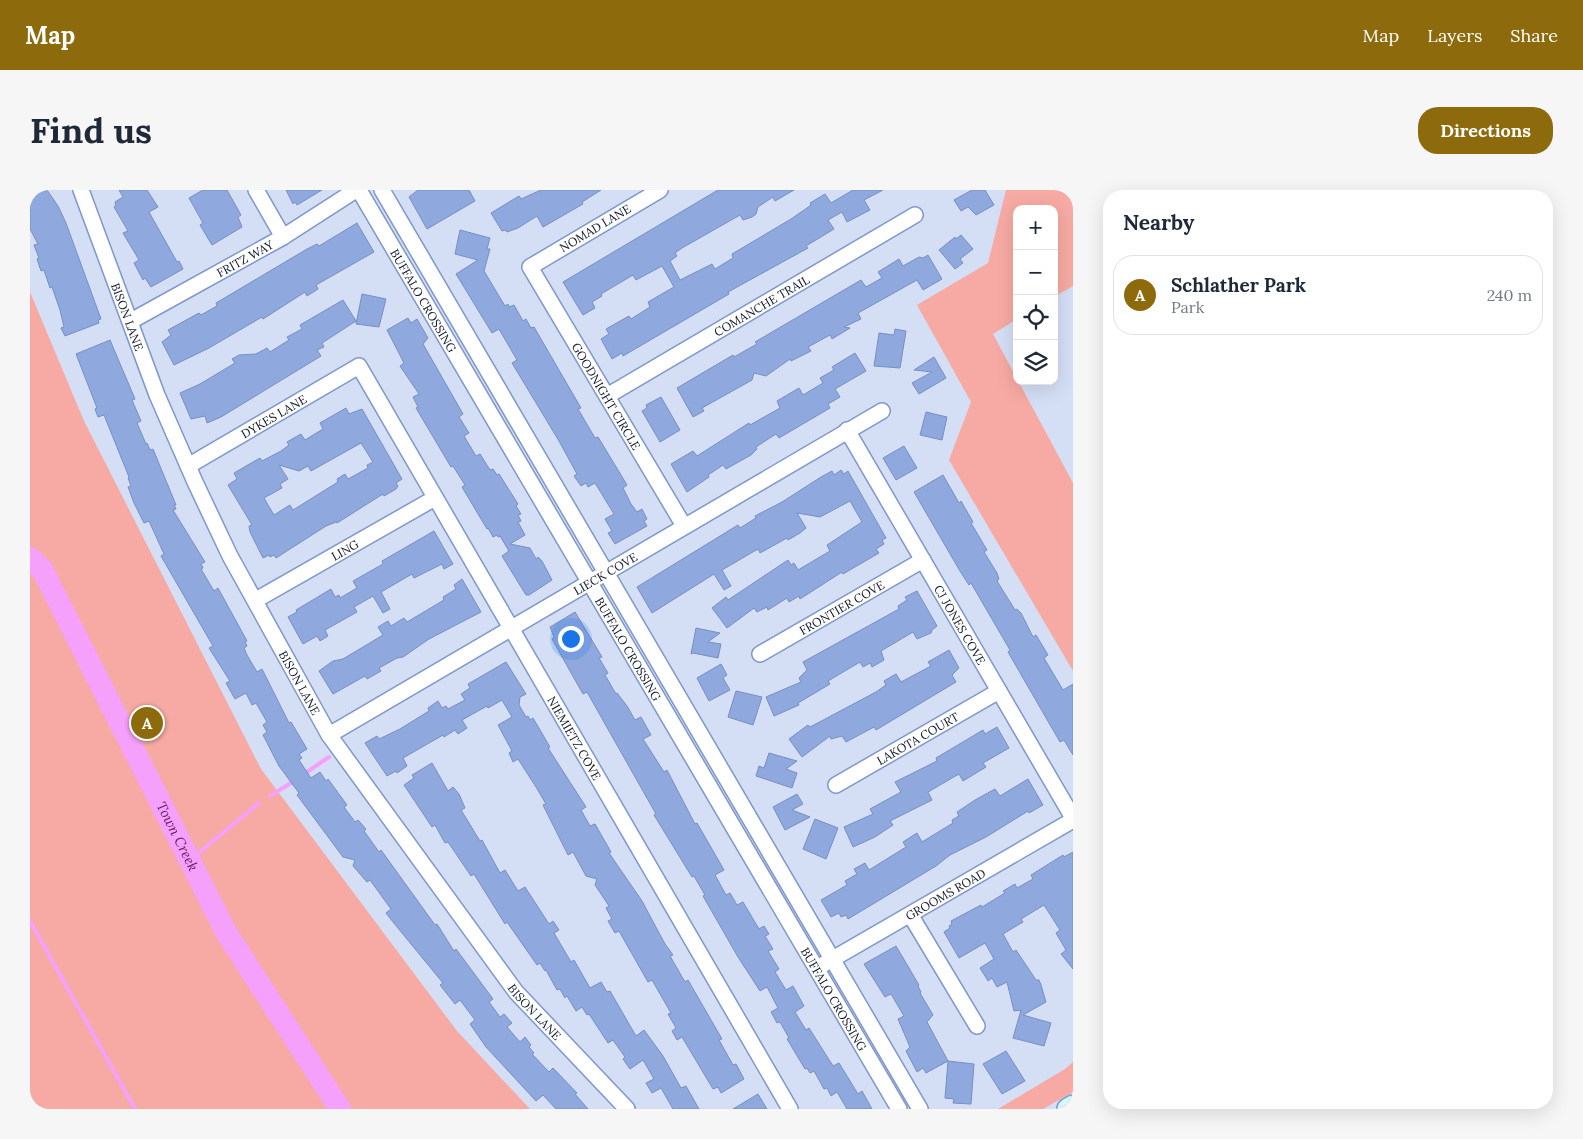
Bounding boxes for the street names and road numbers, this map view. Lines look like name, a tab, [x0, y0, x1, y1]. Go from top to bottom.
street label: NOMAD LANE	[557, 201, 633, 255]
street label: FRITZ WAY	[214, 236, 276, 280]
street label: BUFFALO CROSSING	[388, 246, 460, 355]
street label: COMANCHE TRAIL	[711, 271, 812, 339]
street label: BISON LANE	[109, 281, 147, 353]
street label: GOODNIGHT CIRCLE	[569, 340, 644, 452]
street label: DYKES LANE	[238, 391, 309, 441]
street label: LING	[328, 536, 361, 563]
street label: LIECK COVE	[571, 549, 640, 598]
street label: FRONTIER COVE	[796, 577, 887, 637]
street label: CJ JONES COVE	[931, 582, 989, 667]
street label: BUFFALO CROSSING	[592, 594, 665, 703]
street label: BISON LANE	[276, 648, 324, 717]
street label: NIEMIETZ COVE	[545, 693, 605, 782]
street label: LAKOTA COURT	[874, 708, 961, 768]
street label: GROOMS ROAD	[902, 865, 988, 923]
street label: BUFFALO CROSSING	[798, 944, 870, 1053]
street label: BISON LANE	[505, 981, 565, 1043]

